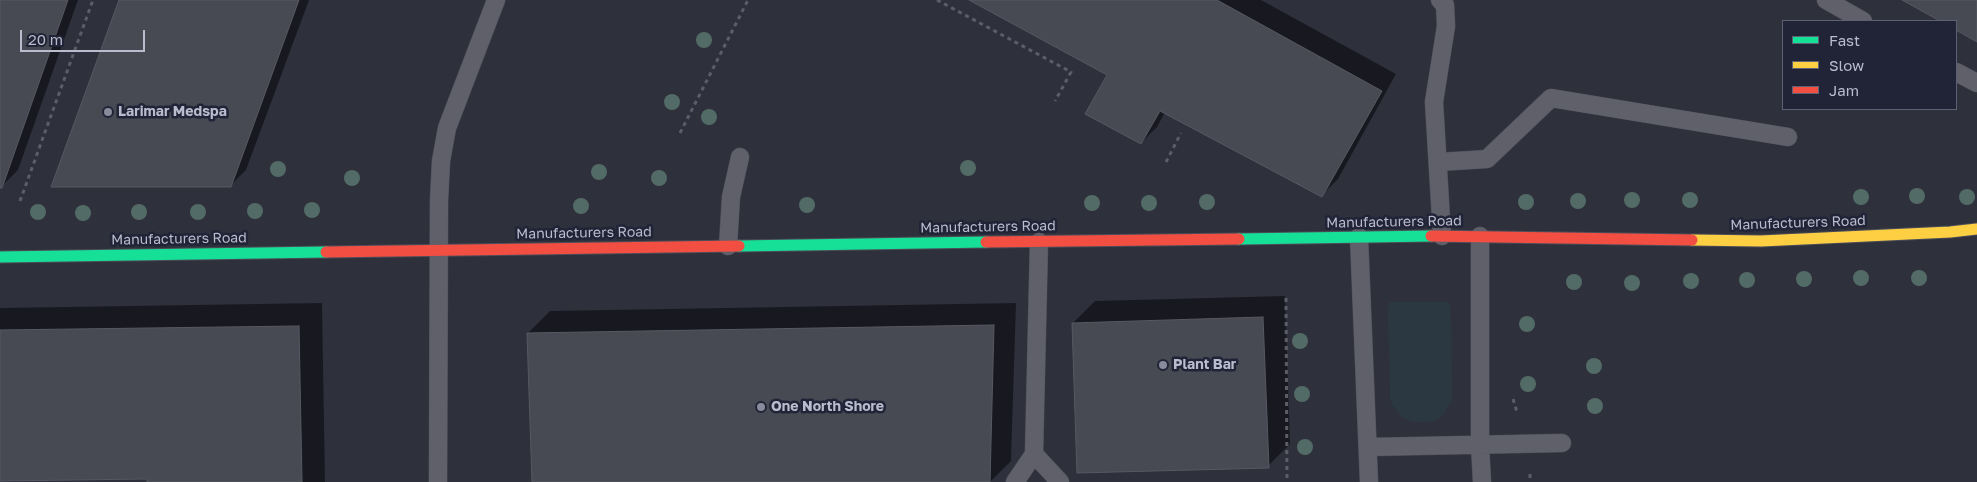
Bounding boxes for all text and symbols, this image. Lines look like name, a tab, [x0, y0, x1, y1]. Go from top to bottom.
scale bar	[22, 20, 148, 52]
legend	[1782, 20, 1957, 110]
text: 20 m	[28, 30, 63, 48]
text: Fast	[1829, 31, 1860, 49]
text: Slow	[1829, 56, 1864, 74]
text: Jam	[1829, 81, 1859, 99]
place label: Larimar Medspa	[118, 104, 227, 120]
marker: Larimar Medspa	[102, 106, 114, 118]
street label: Manufacturers Road	[1326, 212, 1462, 232]
street label: Manufacturers Road	[1730, 212, 1866, 234]
street label: Manufacturers Road	[920, 217, 1056, 237]
street label: Manufacturers Road	[516, 223, 652, 243]
street label: Manufacturers Road	[111, 229, 247, 249]
place label: Plant Bar	[1173, 357, 1236, 373]
marker: Plant Bar	[1157, 359, 1169, 371]
place label: One North Shore	[771, 399, 884, 415]
marker: One North Shore	[755, 401, 767, 413]

